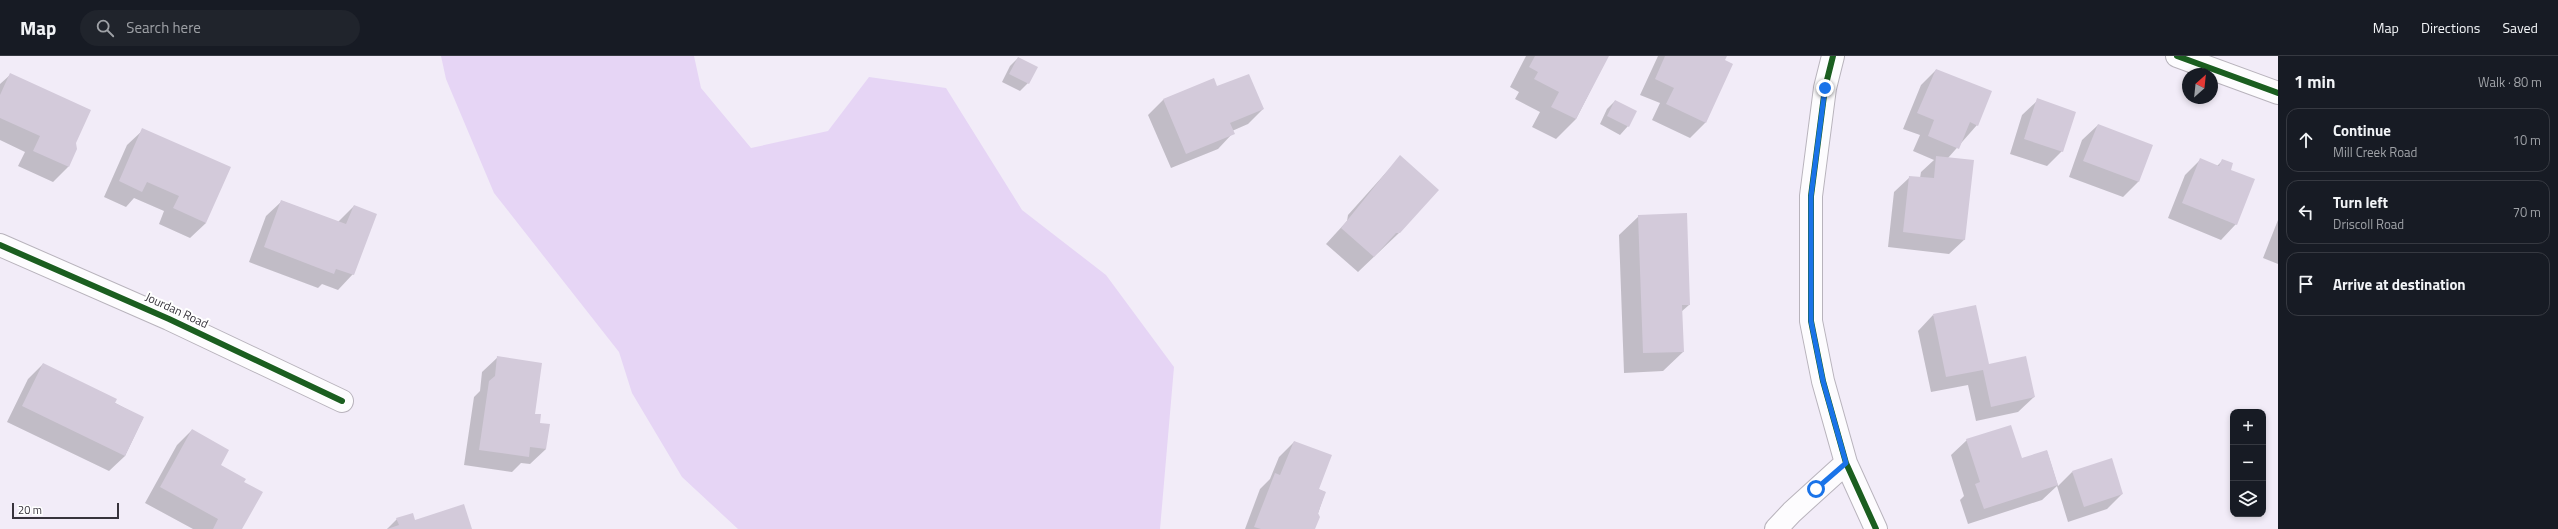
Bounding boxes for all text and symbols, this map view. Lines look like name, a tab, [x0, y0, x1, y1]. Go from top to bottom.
search box	[80, 10, 360, 46]
text: Map	[20, 13, 56, 42]
text: Search here	[126, 16, 201, 39]
icon: search	[94, 17, 116, 39]
text: Map	[2373, 17, 2399, 38]
text: Directions	[2421, 17, 2480, 38]
text: Saved	[2502, 17, 2538, 38]
north arrow	[2182, 68, 2218, 104]
text: 1 min	[2294, 69, 2335, 95]
text: Walk · 80 m	[2478, 72, 2542, 92]
route end	[1816, 79, 1834, 97]
text: Continue	[2333, 119, 2391, 142]
icon: ahead	[2295, 129, 2317, 151]
text: 10 m	[2513, 130, 2541, 150]
text: Mill Creek Road	[2333, 142, 2417, 162]
text: Turn left	[2333, 191, 2388, 214]
icon: left	[2295, 201, 2317, 223]
text: 70 m	[2513, 202, 2541, 222]
text: Driscoll Road	[2333, 214, 2404, 234]
icon: arrive	[2295, 273, 2317, 295]
text: Arrive at destination	[2333, 273, 2466, 296]
street label: Jourdan Road	[142, 287, 212, 333]
map controls	[2230, 409, 2266, 517]
button: +	[2230, 409, 2266, 445]
button: −	[2230, 445, 2266, 481]
route start	[1807, 480, 1825, 498]
button: layers	[2230, 481, 2266, 517]
scale bar	[12, 501, 119, 520]
text: 20 m	[18, 502, 42, 518]

